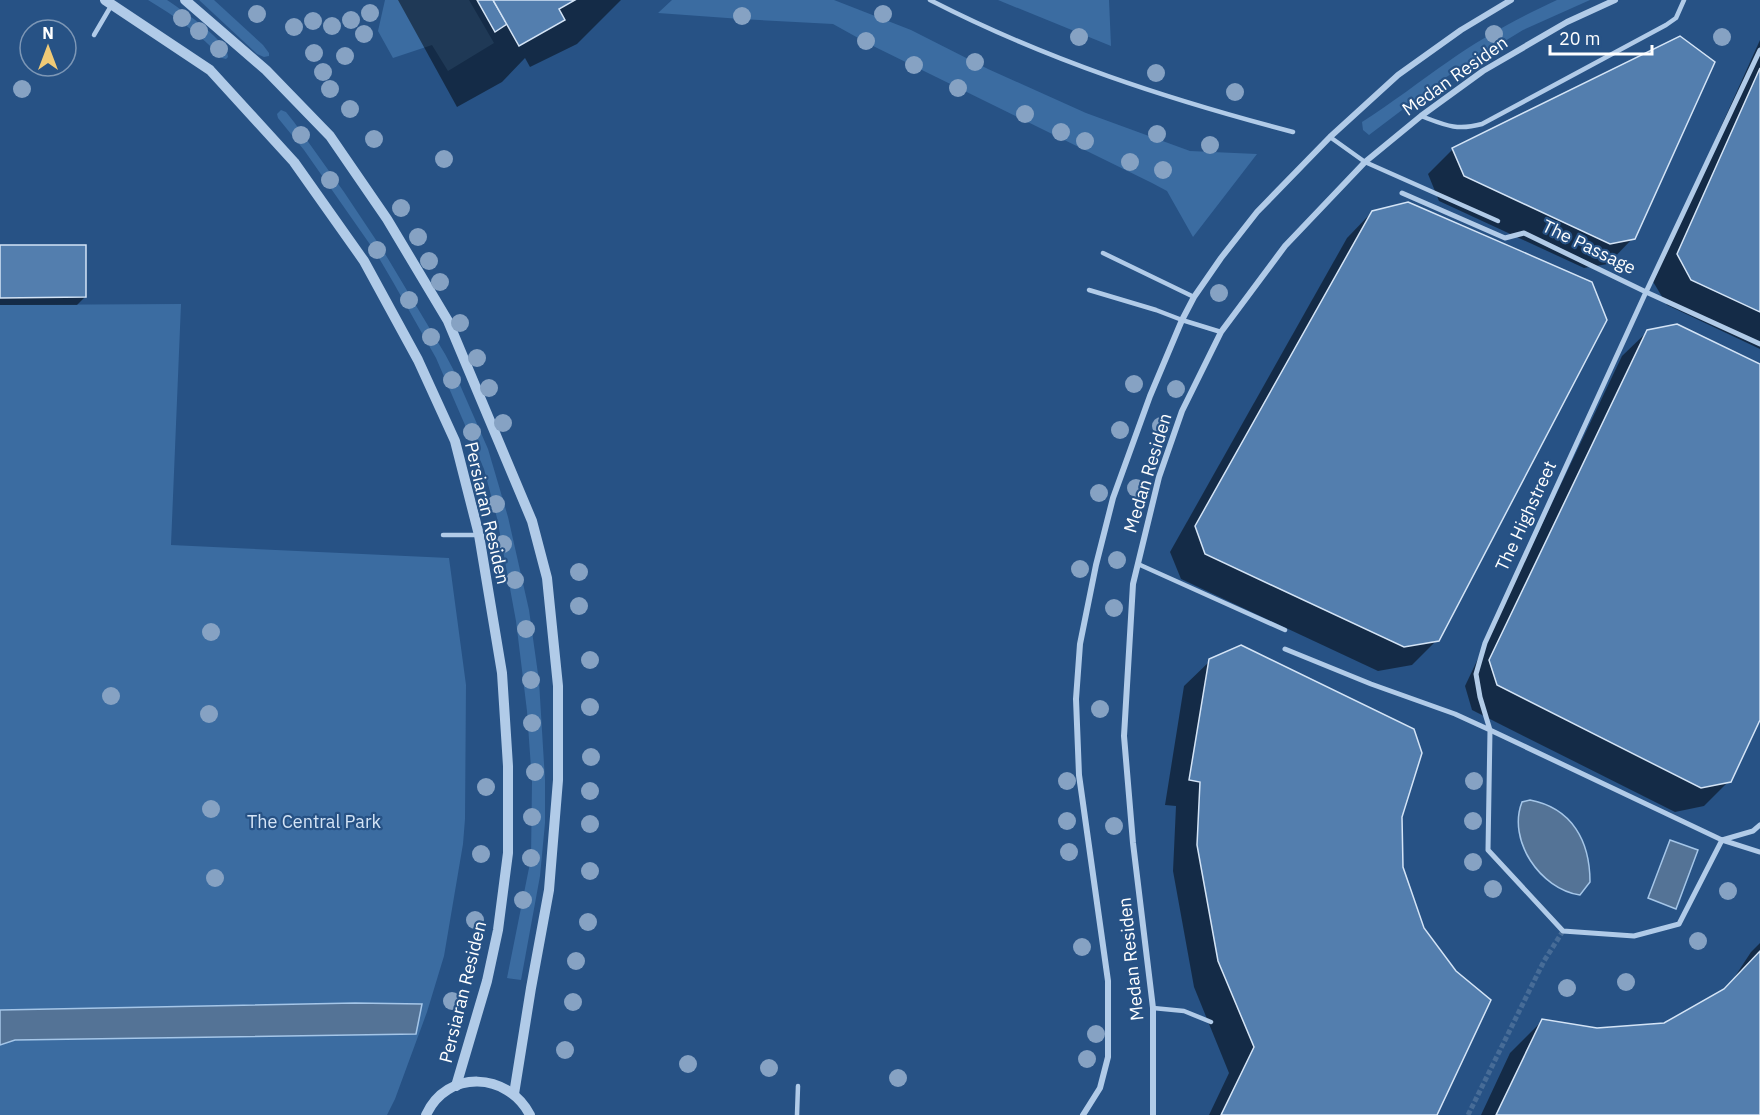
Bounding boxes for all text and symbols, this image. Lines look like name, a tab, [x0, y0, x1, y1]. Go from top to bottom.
north arrow	[18, 18, 78, 78]
scale bar	[1550, 18, 1652, 56]
text: N	[42, 23, 54, 43]
text: 20 m	[1559, 27, 1601, 50]
street label: Medan Residen	[1397, 31, 1512, 121]
street label: The Passage	[1539, 214, 1640, 279]
street label: Medan Residen	[1118, 410, 1177, 535]
street label: Persiaran Residen	[460, 439, 515, 586]
street label: The Highstreet	[1490, 457, 1561, 575]
park label: The Central Park	[247, 810, 381, 833]
street label: Medan Residen	[1113, 896, 1148, 1022]
street label: Persiaran Residen	[434, 919, 491, 1065]

